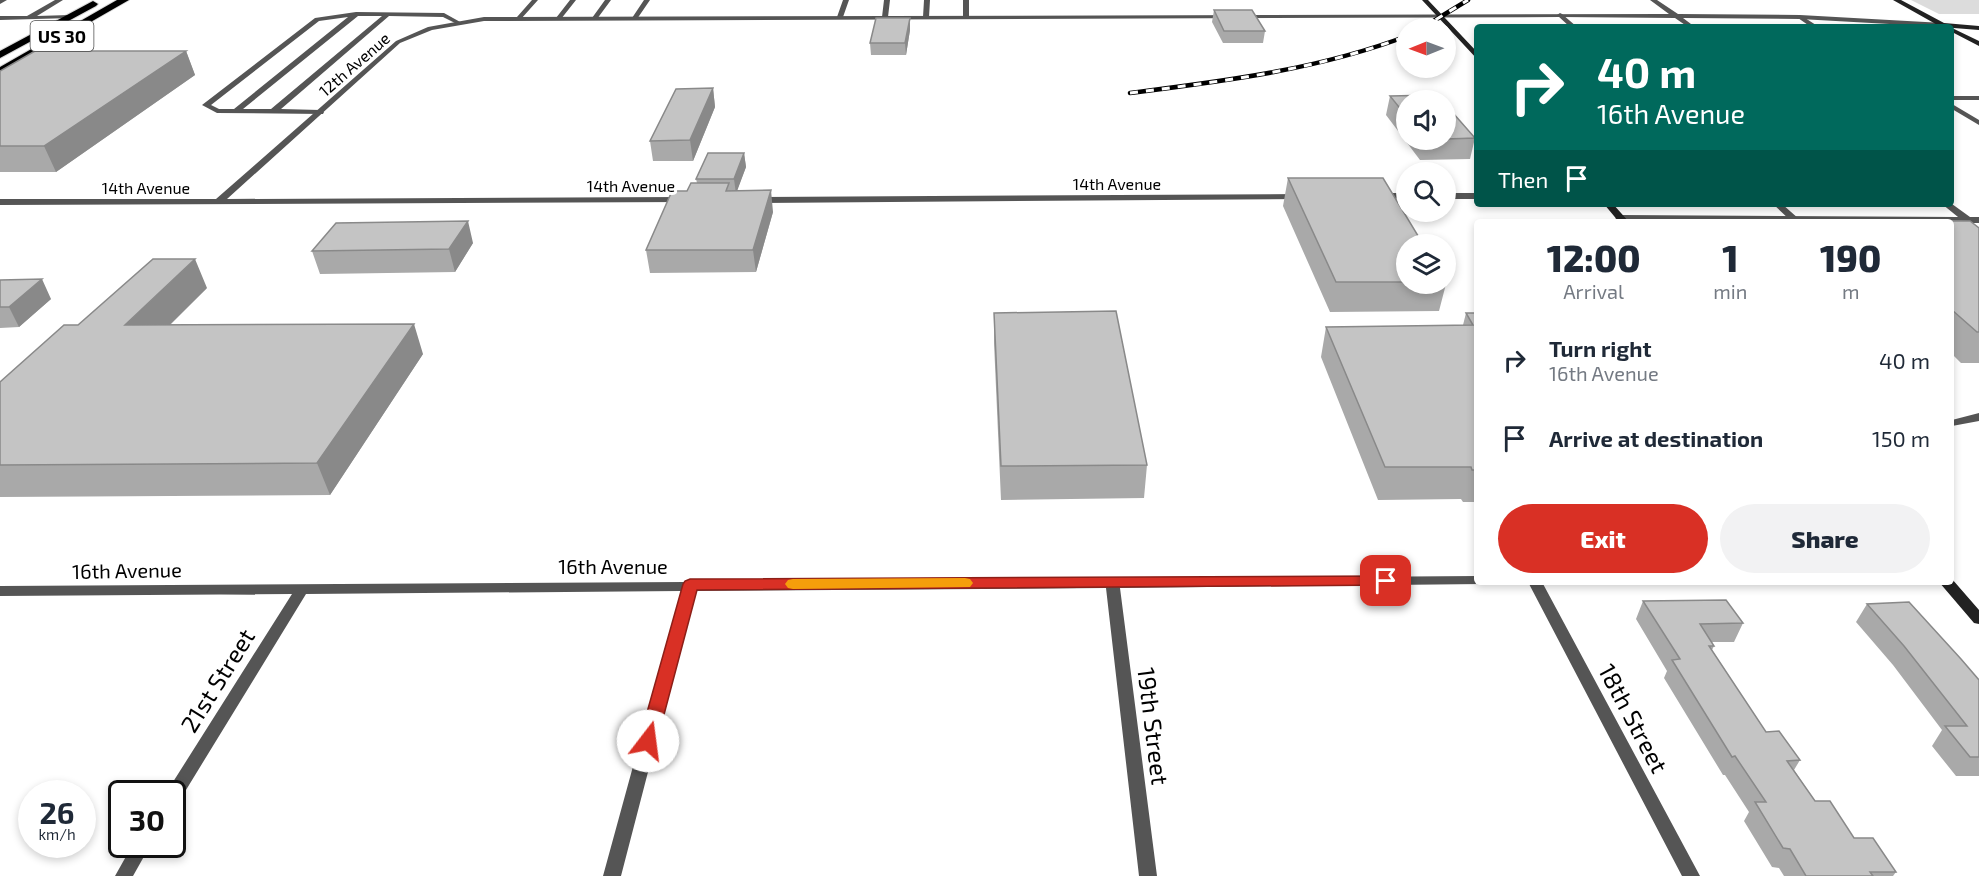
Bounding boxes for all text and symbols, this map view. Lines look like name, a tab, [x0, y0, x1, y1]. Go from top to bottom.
north arrow	[1396, 18, 1456, 78]
map controls	[1396, 18, 1456, 294]
road number: US 30	[31, 21, 94, 51]
street label: 12th Avenue	[315, 28, 393, 100]
text: 40 m	[1597, 46, 1696, 96]
icon: right	[1498, 48, 1576, 126]
button: sound	[1396, 90, 1456, 150]
text: 16th Avenue	[1597, 97, 1745, 129]
button: search	[1396, 162, 1456, 222]
icon: arrive	[1560, 162, 1593, 195]
text: Then	[1498, 166, 1548, 192]
street label: 14th Avenue	[1073, 174, 1161, 193]
street label: 14th Avenue	[587, 176, 675, 195]
street label: 14th Avenue	[102, 178, 190, 197]
button: layers	[1396, 234, 1456, 294]
text: 12:00	[1547, 236, 1640, 279]
text: 1	[1722, 236, 1738, 279]
text: 190	[1820, 236, 1881, 279]
text: Arrival	[1563, 279, 1624, 303]
text: min	[1713, 279, 1747, 303]
text: m	[1842, 279, 1859, 303]
text: Turn right	[1549, 335, 1651, 361]
icon: right	[1498, 344, 1531, 377]
text: 40 m	[1879, 347, 1930, 373]
text: 16th Avenue	[1549, 361, 1659, 385]
icon: arrive	[1498, 422, 1531, 455]
text: Arrive at destination	[1549, 425, 1763, 451]
text: 150 m	[1872, 425, 1930, 451]
button: Exit	[1498, 504, 1708, 573]
button: Share	[1720, 504, 1930, 573]
street label: 16th Avenue	[558, 554, 668, 578]
pin	[1360, 555, 1411, 606]
street label: 16th Avenue	[72, 557, 182, 583]
icon: arrive	[1369, 564, 1402, 597]
street label: 21st Street	[174, 623, 260, 737]
street label: 18th Street	[1593, 659, 1675, 777]
street label: 19th Street	[1132, 665, 1176, 787]
position arrow	[616, 709, 680, 773]
speed limit sign: 30	[108, 780, 186, 858]
text: 26	[39, 794, 75, 830]
text: km/h	[38, 825, 76, 843]

